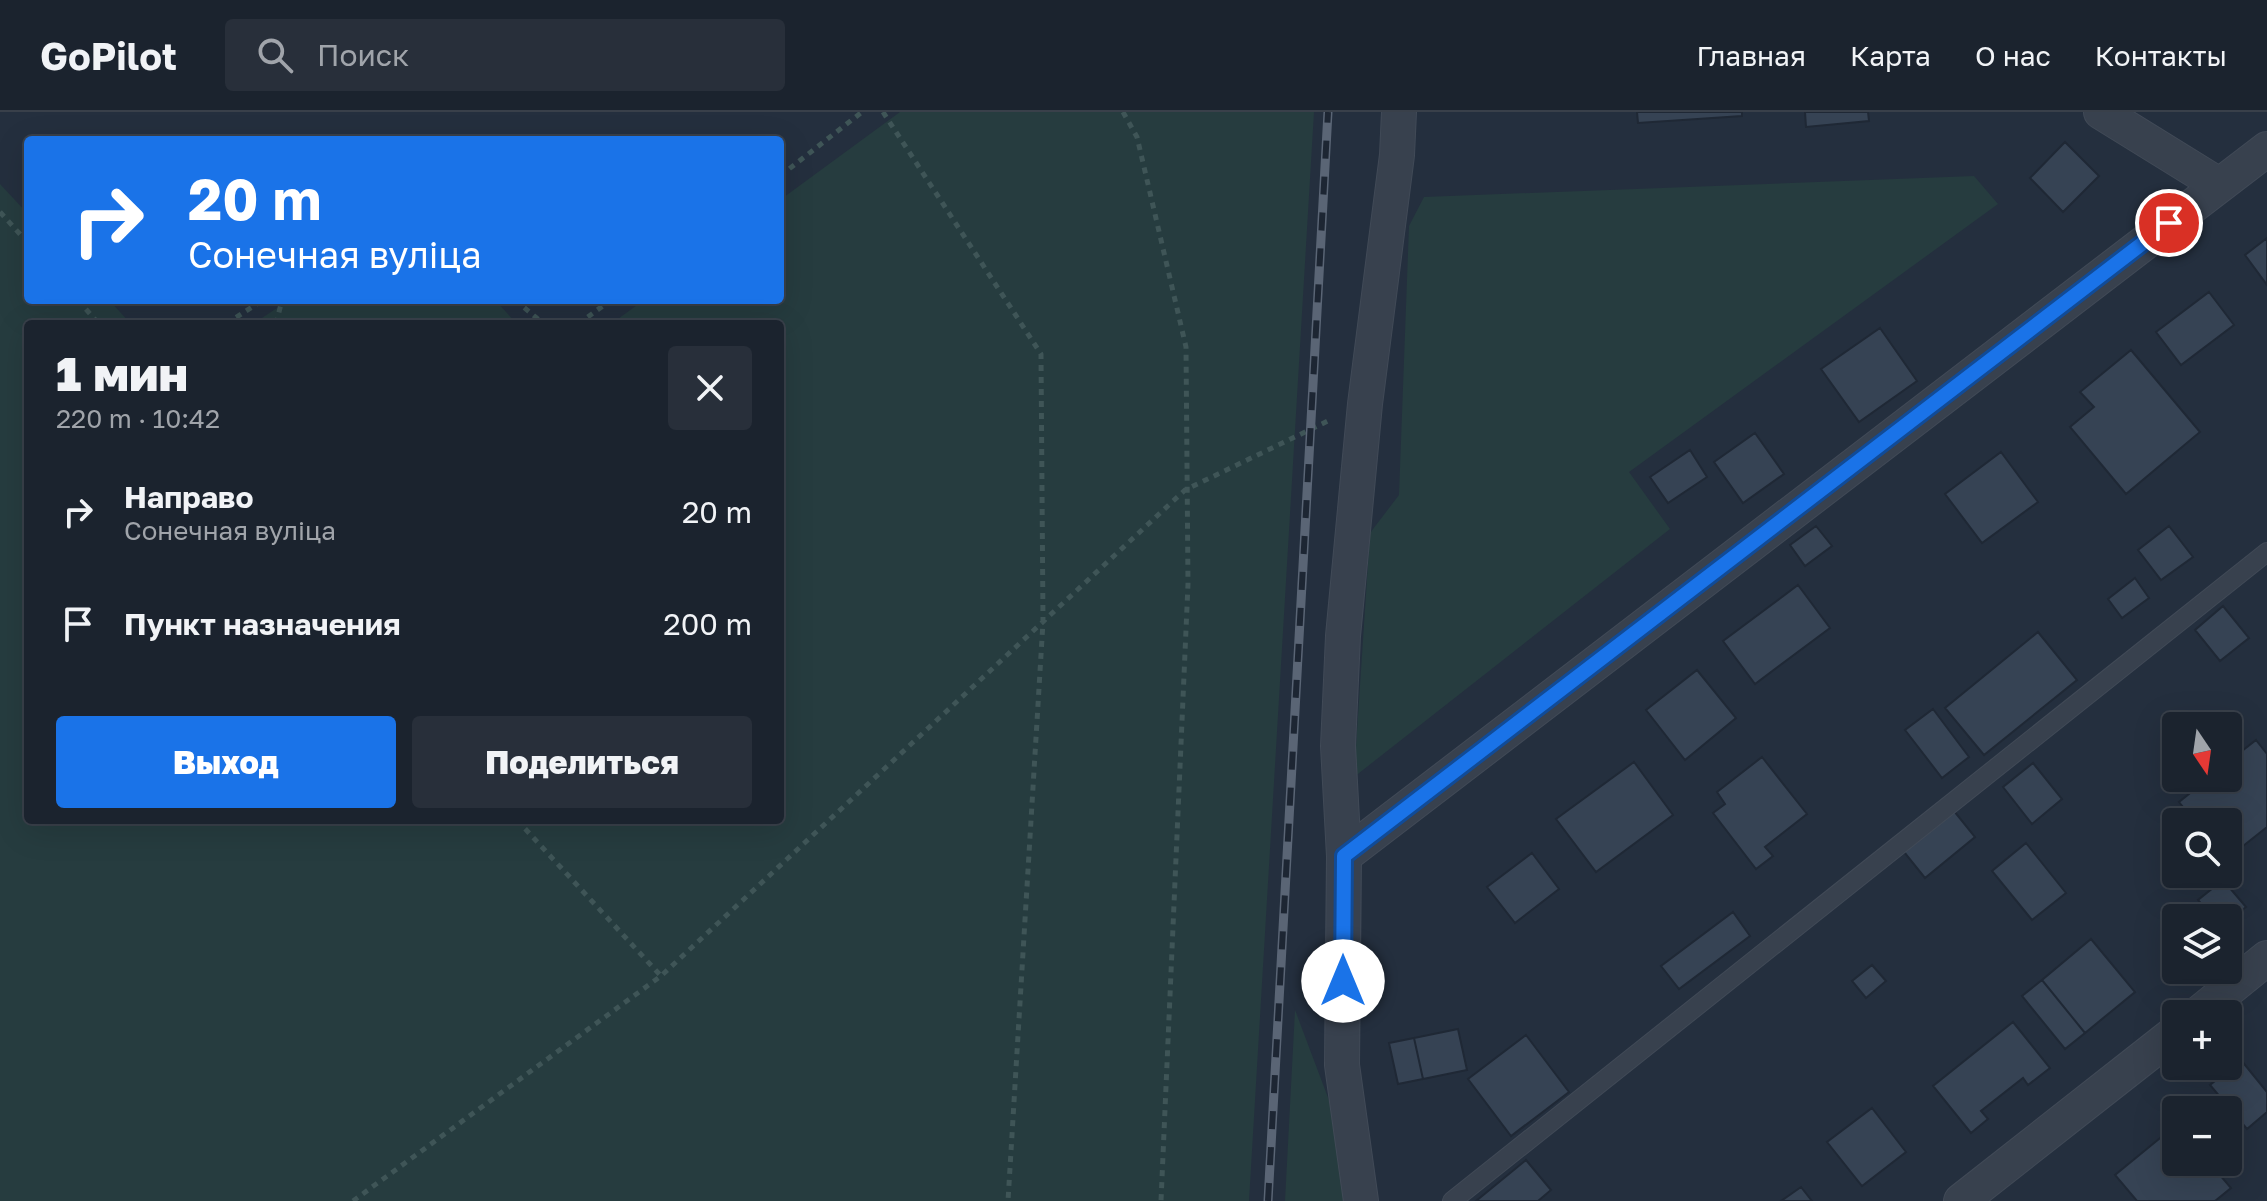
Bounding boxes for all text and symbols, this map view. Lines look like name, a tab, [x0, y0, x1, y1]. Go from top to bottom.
search box	[225, 19, 785, 91]
text: GoPilot	[40, 33, 177, 78]
icon: search	[253, 33, 297, 77]
text: Поиск	[317, 37, 409, 73]
text: Главная	[1696, 39, 1806, 72]
text: Карта	[1850, 39, 1931, 72]
text: О нас	[1975, 39, 2051, 72]
text: Контакты	[2095, 39, 2227, 72]
text: 20 m	[188, 165, 322, 232]
icon: right	[56, 168, 160, 272]
pin	[2135, 189, 2203, 257]
icon: arrive	[2147, 201, 2191, 245]
text: Сонечная вуліца	[188, 233, 482, 276]
text: 1 мин	[56, 344, 188, 402]
button: close	[668, 346, 752, 430]
text: 220 m · 10:42	[56, 403, 220, 434]
text: Направо	[124, 479, 253, 515]
icon: right	[56, 490, 100, 534]
text: 20 m	[682, 494, 752, 530]
text: Сонечная вуліца	[124, 515, 336, 546]
icon: arrive	[56, 602, 100, 646]
text: Пункт назначения	[124, 606, 401, 642]
text: 200 m	[663, 606, 752, 642]
north arrow	[2162, 712, 2242, 792]
map controls	[2162, 712, 2242, 1176]
button: Выход	[56, 716, 396, 808]
button: Поделиться	[412, 716, 752, 808]
button: search	[2162, 808, 2242, 888]
button: layers	[2162, 904, 2242, 984]
position arrow	[1301, 939, 1385, 1023]
button: +	[2162, 1000, 2242, 1080]
button: −	[2162, 1096, 2242, 1176]

